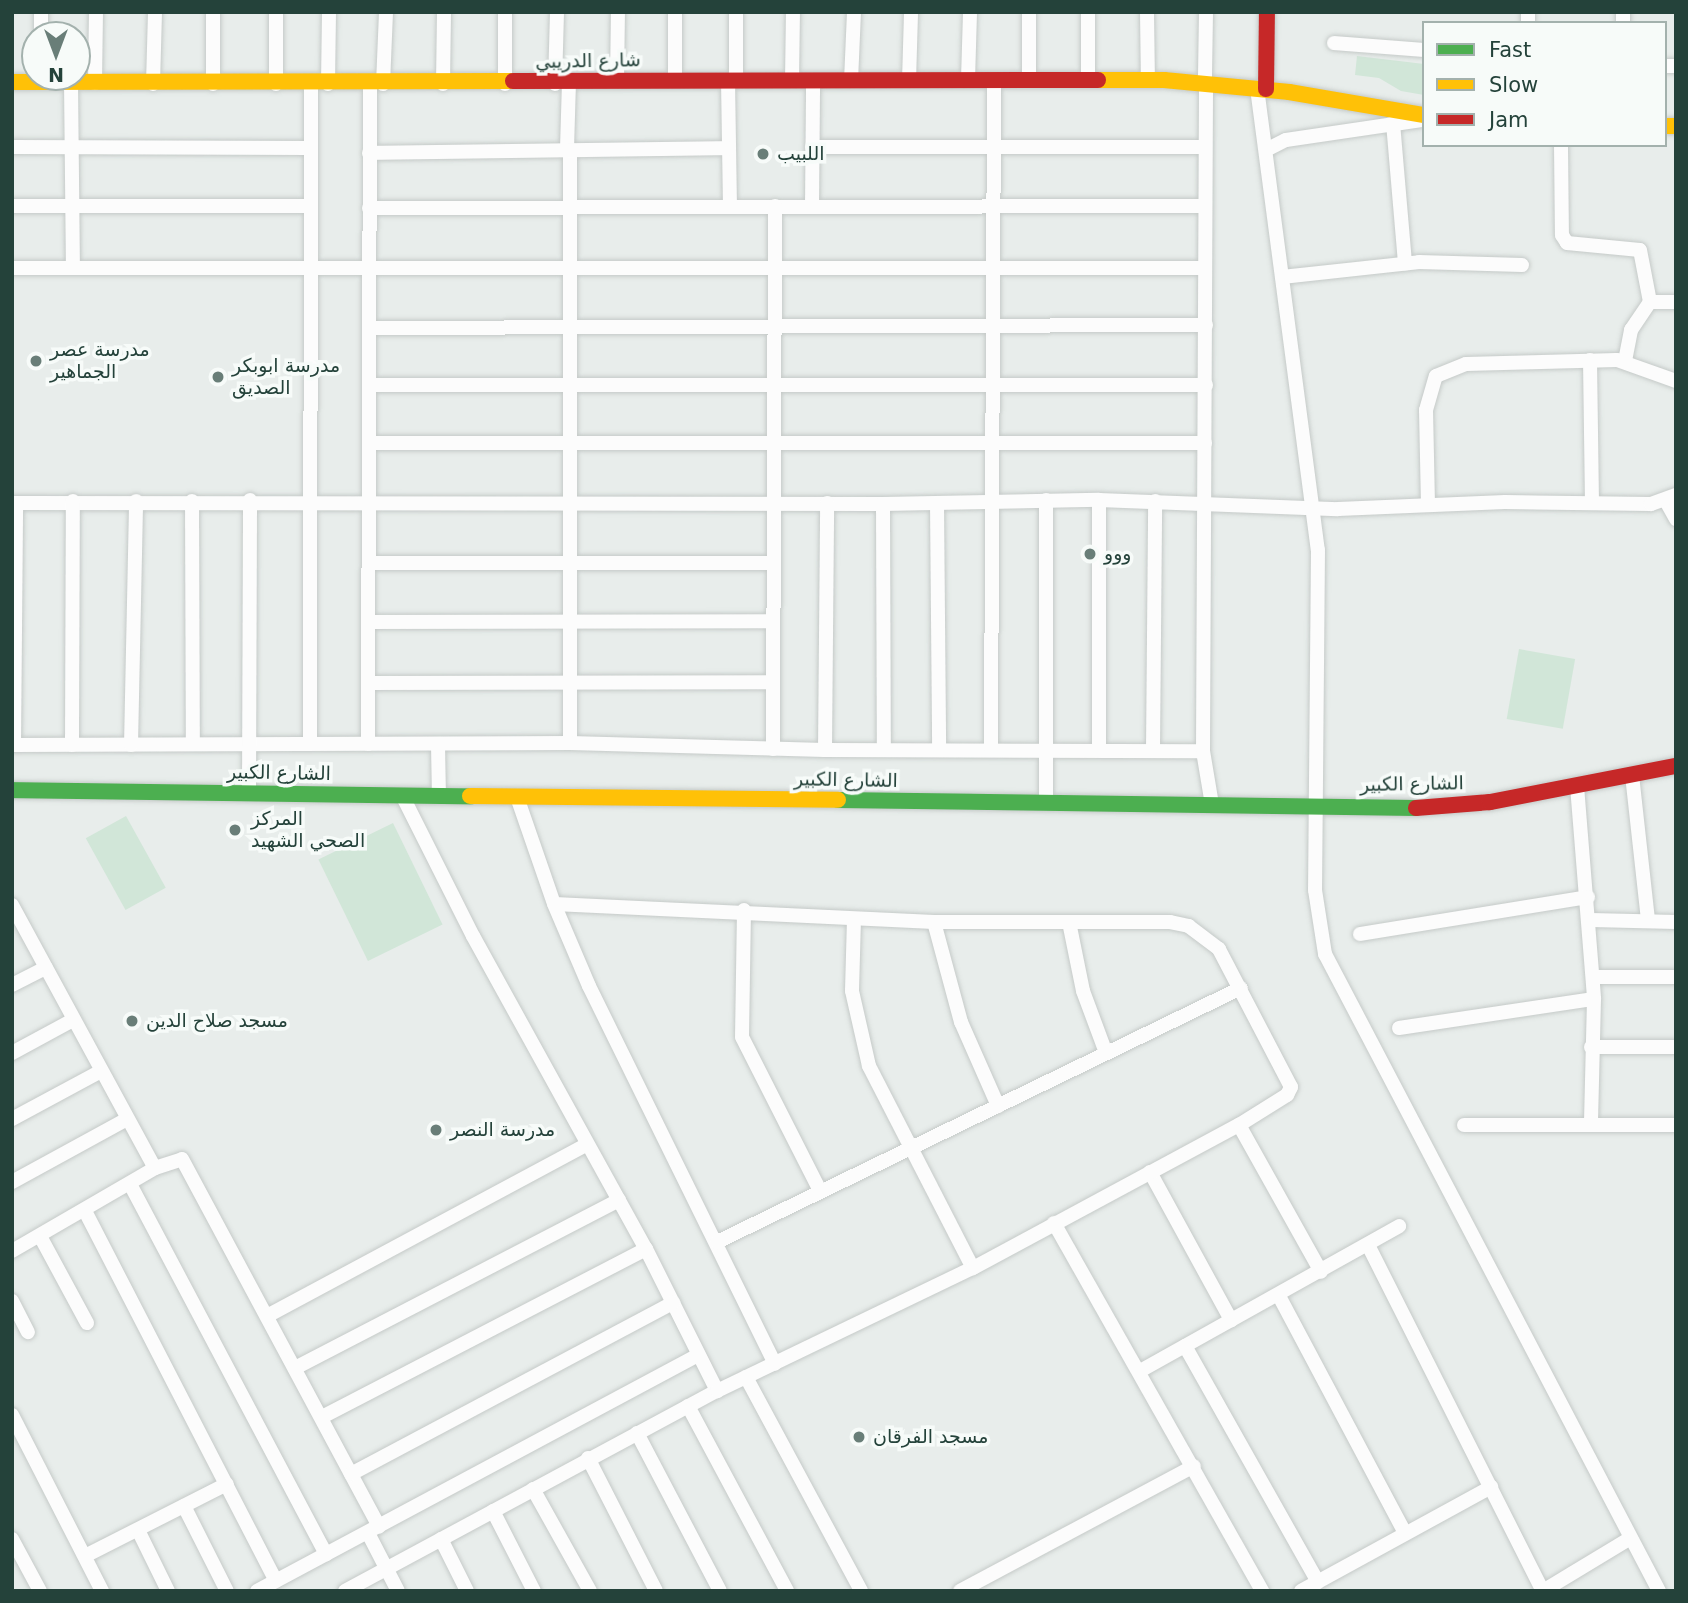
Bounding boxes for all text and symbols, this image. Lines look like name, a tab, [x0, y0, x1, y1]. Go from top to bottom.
north arrow	[21, 21, 91, 91]
legend	[1422, 21, 1667, 147]
text: Fast	[1489, 38, 1531, 62]
street label: شارع الدريبي	[535, 49, 641, 73]
text: N	[48, 64, 64, 86]
text: Slow	[1489, 73, 1538, 97]
text: Jam	[1489, 108, 1529, 132]
place label: اللبيب	[777, 143, 824, 165]
marker: اللبيب	[755, 146, 771, 162]
place label: مدرسة عصر الجماهير	[50, 339, 150, 383]
marker: مدرسة عصر الجماهير	[28, 353, 44, 369]
place label: مدرسة ابوبكر الصديق	[232, 355, 340, 399]
marker: مدرسة ابوبكر الصديق	[210, 369, 226, 385]
place label: ووو	[1104, 543, 1132, 565]
marker: ووو	[1082, 546, 1098, 562]
street label: الشارع الكبير	[227, 761, 331, 785]
street label: الشارع الكبير	[794, 768, 898, 792]
street label: الشارع الكبير	[1360, 772, 1464, 796]
place label: المركز الصحي الشهيد	[251, 808, 365, 852]
marker: المركز الصحي الشهيد	[225, 820, 245, 840]
place label: مسجد صلاح الدين	[146, 1010, 288, 1032]
marker: مسجد صلاح الدين	[124, 1013, 140, 1029]
place label: مدرسة النصر	[450, 1119, 555, 1141]
marker: مدرسة النصر	[428, 1122, 444, 1138]
place label: مسجد الفرقان	[873, 1426, 988, 1448]
marker: مسجد الفرقان	[851, 1429, 867, 1445]

